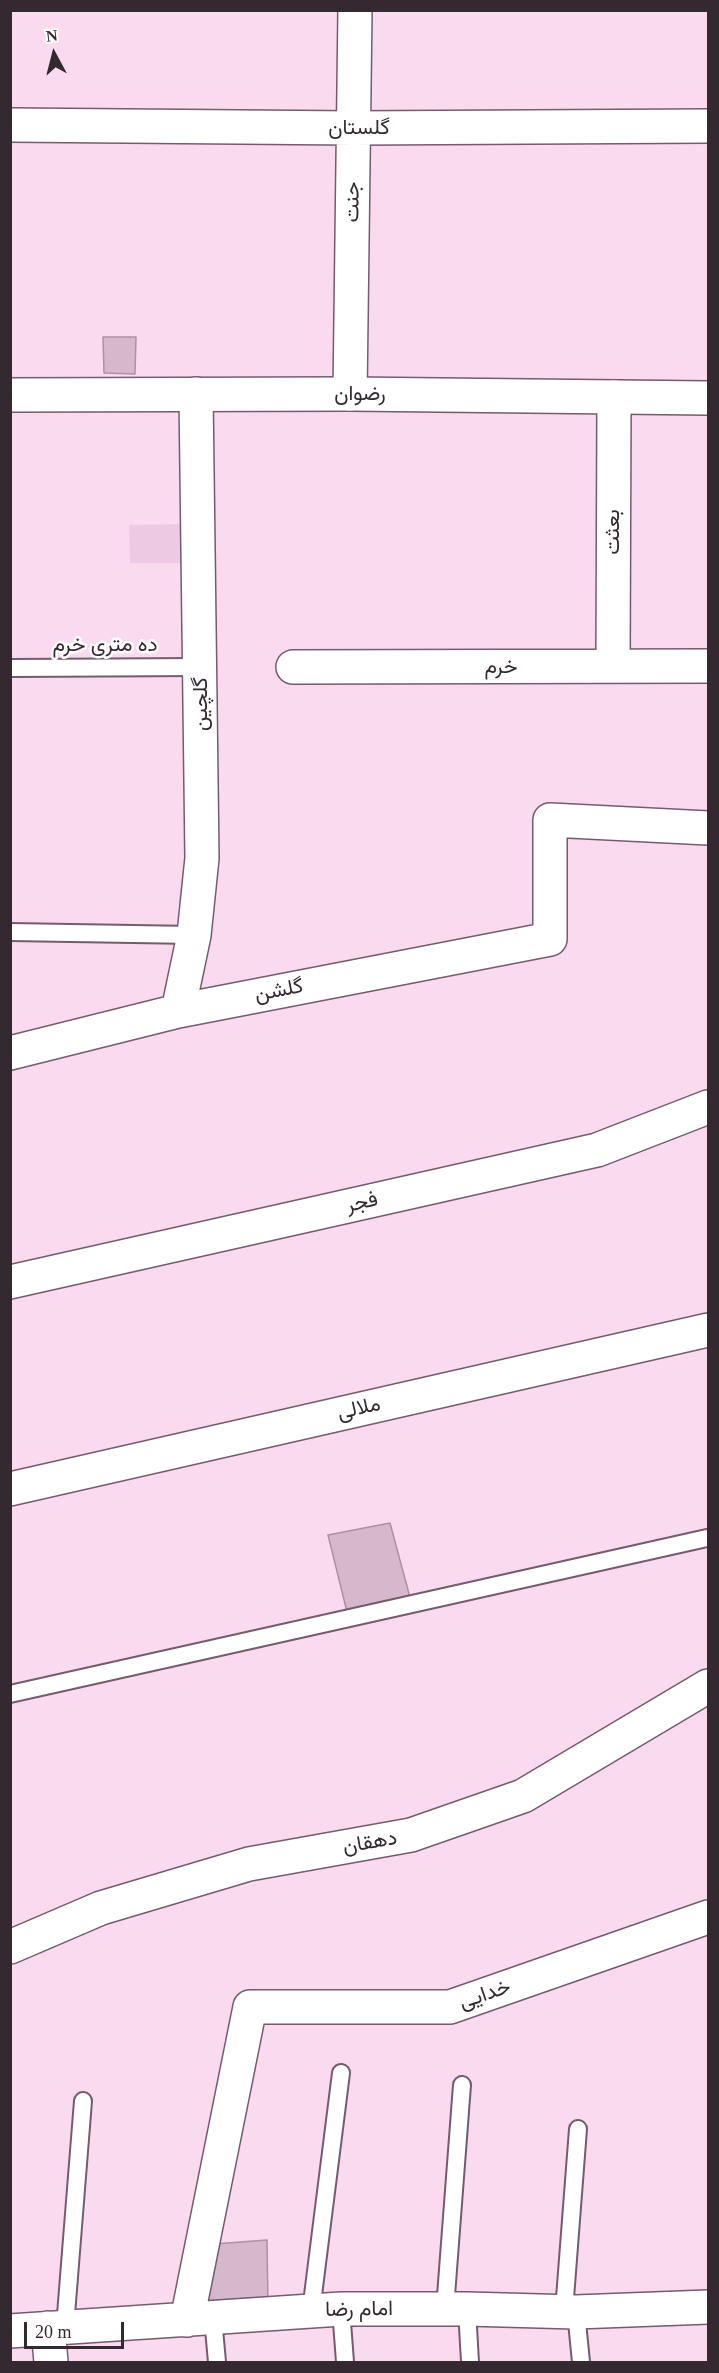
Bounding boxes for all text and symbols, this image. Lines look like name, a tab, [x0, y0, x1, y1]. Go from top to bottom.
north arrow	[24, 24, 84, 84]
text: N	[45, 26, 59, 45]
street label: گلستان	[328, 115, 390, 141]
street label: جنت	[340, 181, 366, 223]
street label: رضوان	[334, 381, 386, 407]
street label: بعثت	[600, 509, 626, 555]
street label: ده متری خرم	[52, 632, 158, 658]
street label: خرم	[484, 654, 518, 680]
street label: گلچین	[188, 677, 214, 731]
street label: گلشن	[253, 974, 305, 1008]
street label: فجر	[344, 1187, 380, 1219]
street label: ملالی	[335, 1392, 383, 1426]
street label: دهقان	[341, 1826, 399, 1860]
street label: خدایی	[456, 1974, 514, 2016]
street label: امام رضا	[325, 2297, 393, 2323]
scale bar	[27, 2310, 128, 2348]
text: 20 m	[35, 2322, 72, 2342]

